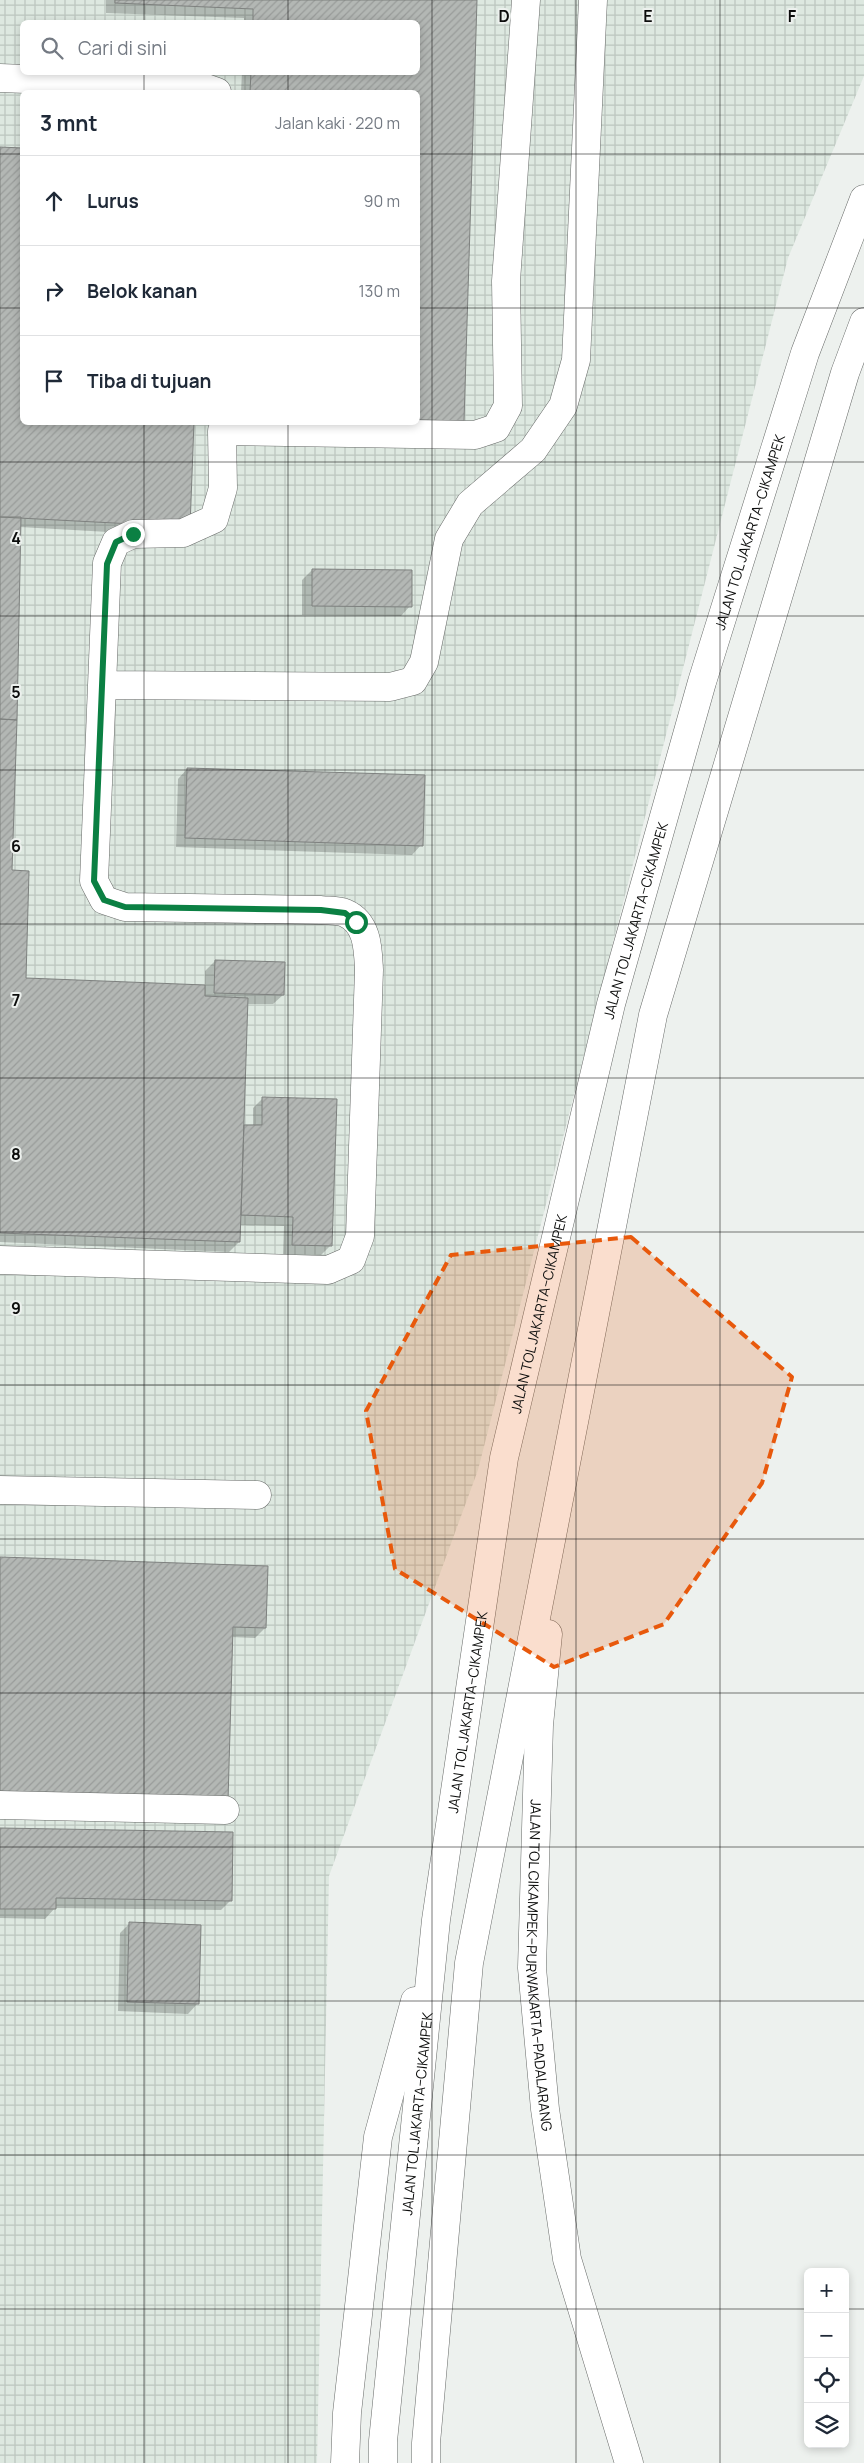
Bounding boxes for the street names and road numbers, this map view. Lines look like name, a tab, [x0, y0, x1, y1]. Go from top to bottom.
street label: JALAN TOL JAKARTA–CIKAMPEK	[709, 431, 789, 632]
street label: JALAN TOL JAKARTA–CIKAMPEK	[598, 819, 672, 1021]
street label: JALAN TOL JAKARTA–CIKAMPEK	[505, 1212, 571, 1415]
street label: JALAN TOL JAKARTA–CIKAMPEK	[442, 1609, 491, 1814]
street label: JALAN TOL CIKAMPEK–PURWAKARTA–PADALARANG	[522, 1799, 558, 2132]
street label: JALAN TOL JAKARTA–CIKAMPEK	[397, 2011, 436, 2216]

